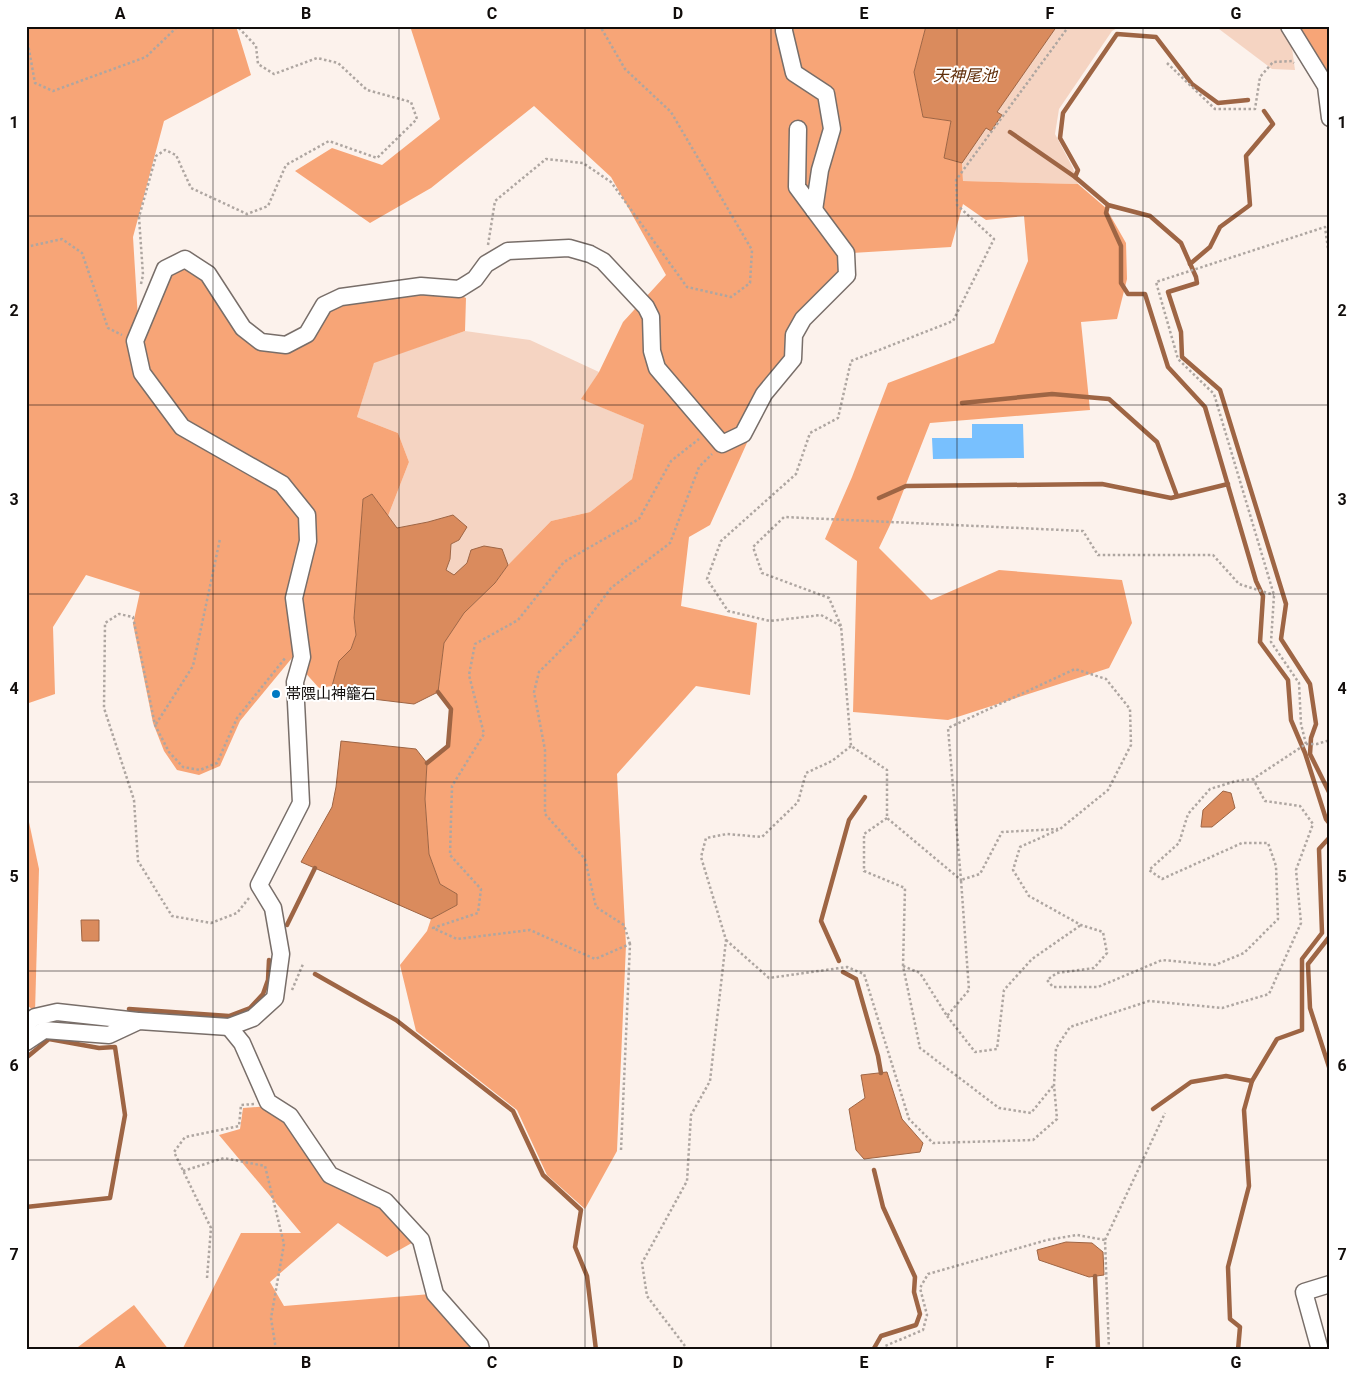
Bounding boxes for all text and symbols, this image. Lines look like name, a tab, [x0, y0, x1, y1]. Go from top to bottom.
text: A	[115, 4, 126, 23]
text: B	[301, 4, 311, 23]
text: C	[487, 4, 497, 23]
text: D	[673, 4, 683, 23]
text: E	[860, 4, 869, 23]
text: F	[1046, 4, 1055, 23]
text: G	[1231, 4, 1242, 23]
water label: 天神尾池	[933, 66, 999, 85]
text: 1	[9, 113, 19, 132]
text: 1	[1337, 113, 1347, 132]
text: 2	[9, 301, 19, 320]
text: 2	[1337, 301, 1347, 320]
text: 3	[9, 490, 19, 509]
text: 3	[1337, 490, 1347, 509]
text: 4	[9, 679, 19, 698]
text: 4	[1337, 679, 1347, 698]
place label: 帯隈山神籠石	[286, 685, 376, 703]
marker: 帯隈山神籠石	[270, 688, 282, 700]
text: 5	[9, 867, 19, 886]
text: 5	[1337, 867, 1347, 886]
text: 6	[9, 1056, 19, 1075]
text: 6	[1337, 1056, 1347, 1075]
text: 7	[9, 1245, 19, 1264]
text: 7	[1337, 1245, 1347, 1264]
text: A	[115, 1353, 126, 1372]
text: B	[301, 1353, 311, 1372]
text: C	[487, 1353, 497, 1372]
text: D	[673, 1353, 683, 1372]
text: E	[860, 1353, 869, 1372]
text: F	[1046, 1353, 1055, 1372]
text: G	[1231, 1353, 1242, 1372]

